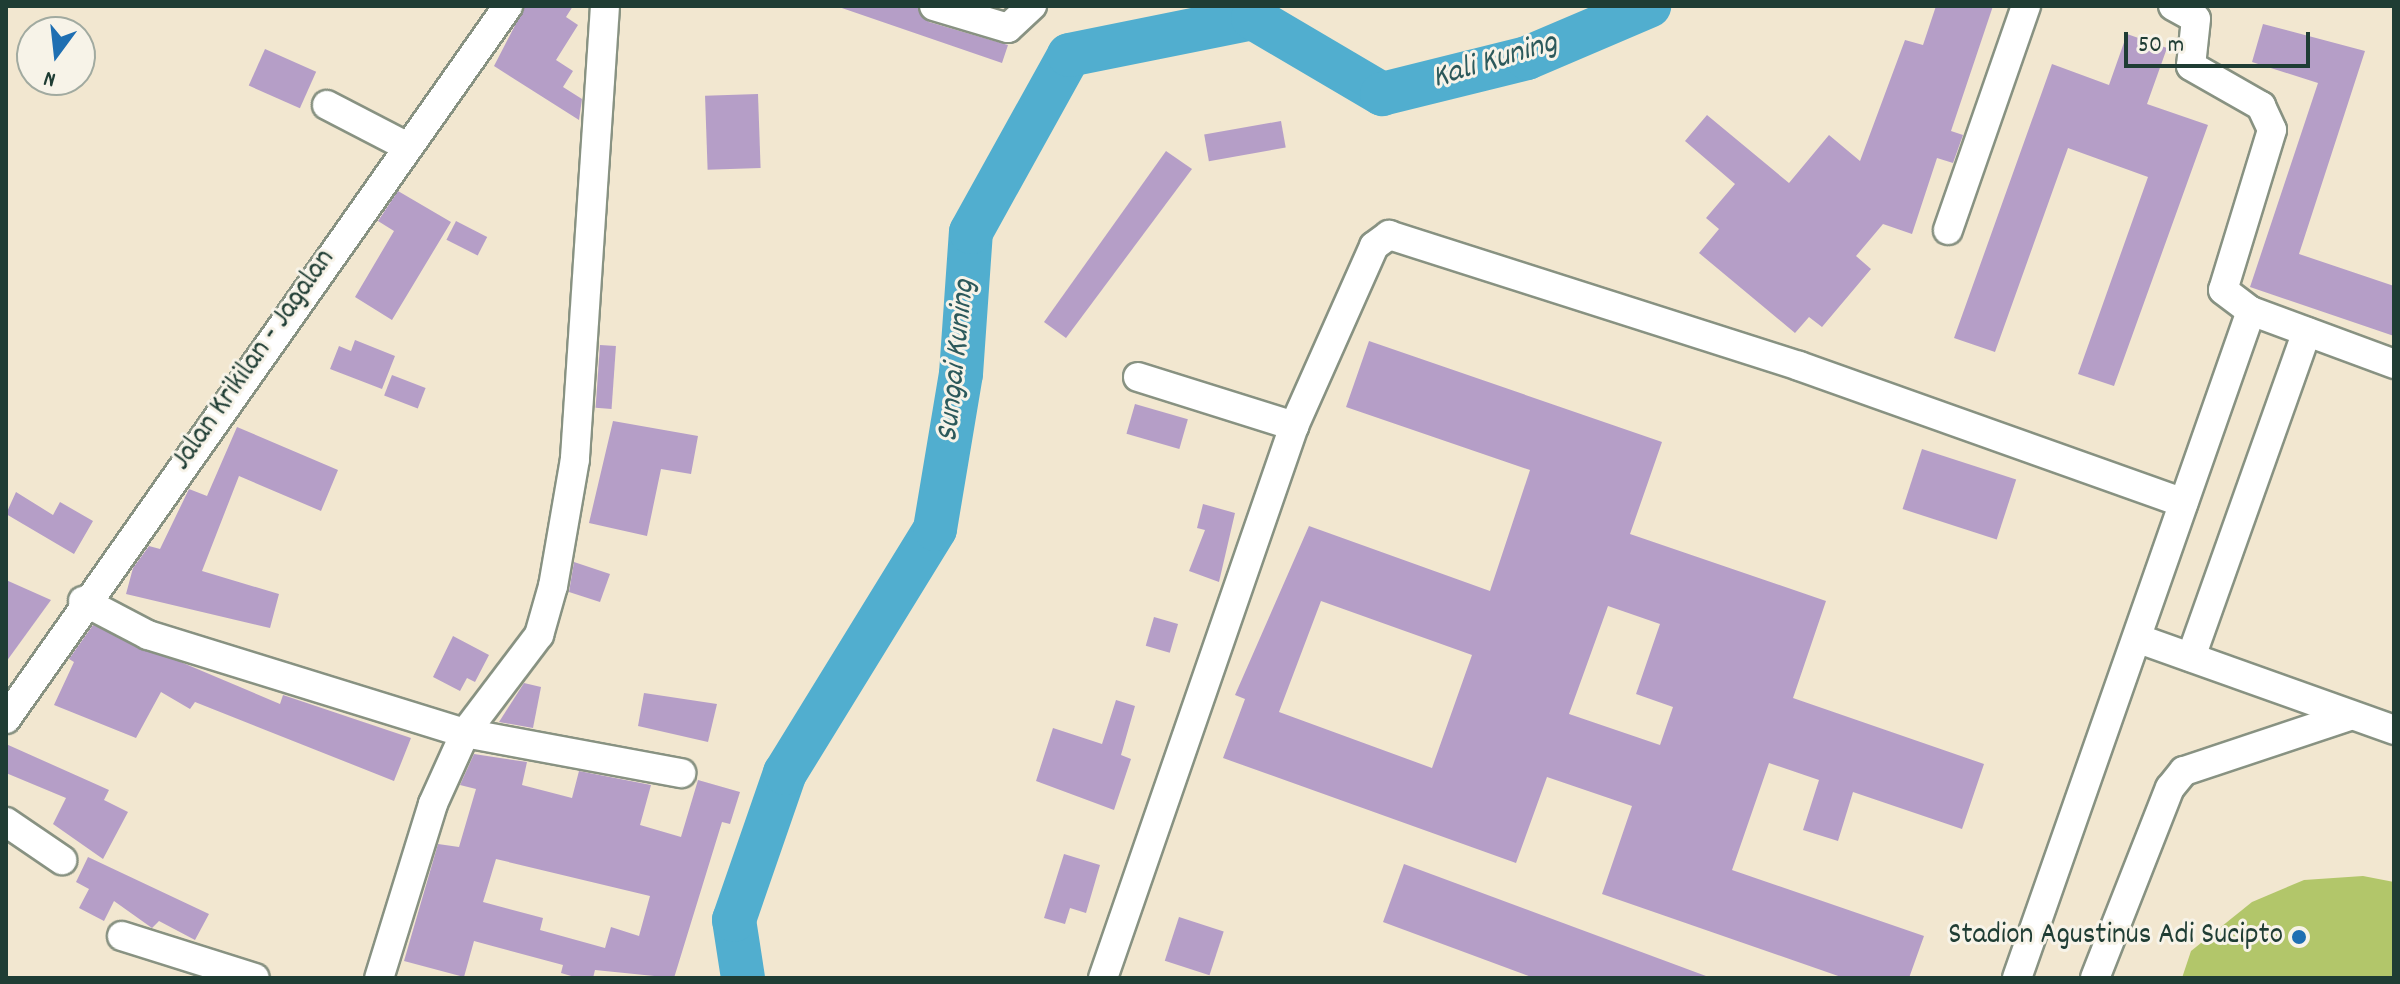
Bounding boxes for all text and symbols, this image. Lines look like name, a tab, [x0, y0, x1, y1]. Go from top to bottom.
north arrow	[16, 16, 96, 96]
scale bar	[2128, 16, 2314, 66]
water label: Kali Kuning	[1428, 25, 1562, 99]
text: 50 m	[2138, 29, 2184, 63]
text: N	[41, 61, 59, 94]
street label: Jalan Krikilan - Jagalan	[165, 244, 345, 478]
water label: Sungai Kuning	[930, 278, 986, 444]
place label: Stadion Agustinus Adi Sucipto	[1948, 919, 2283, 955]
marker: Stadion Agustinus Adi Sucipto	[2290, 928, 2308, 946]

